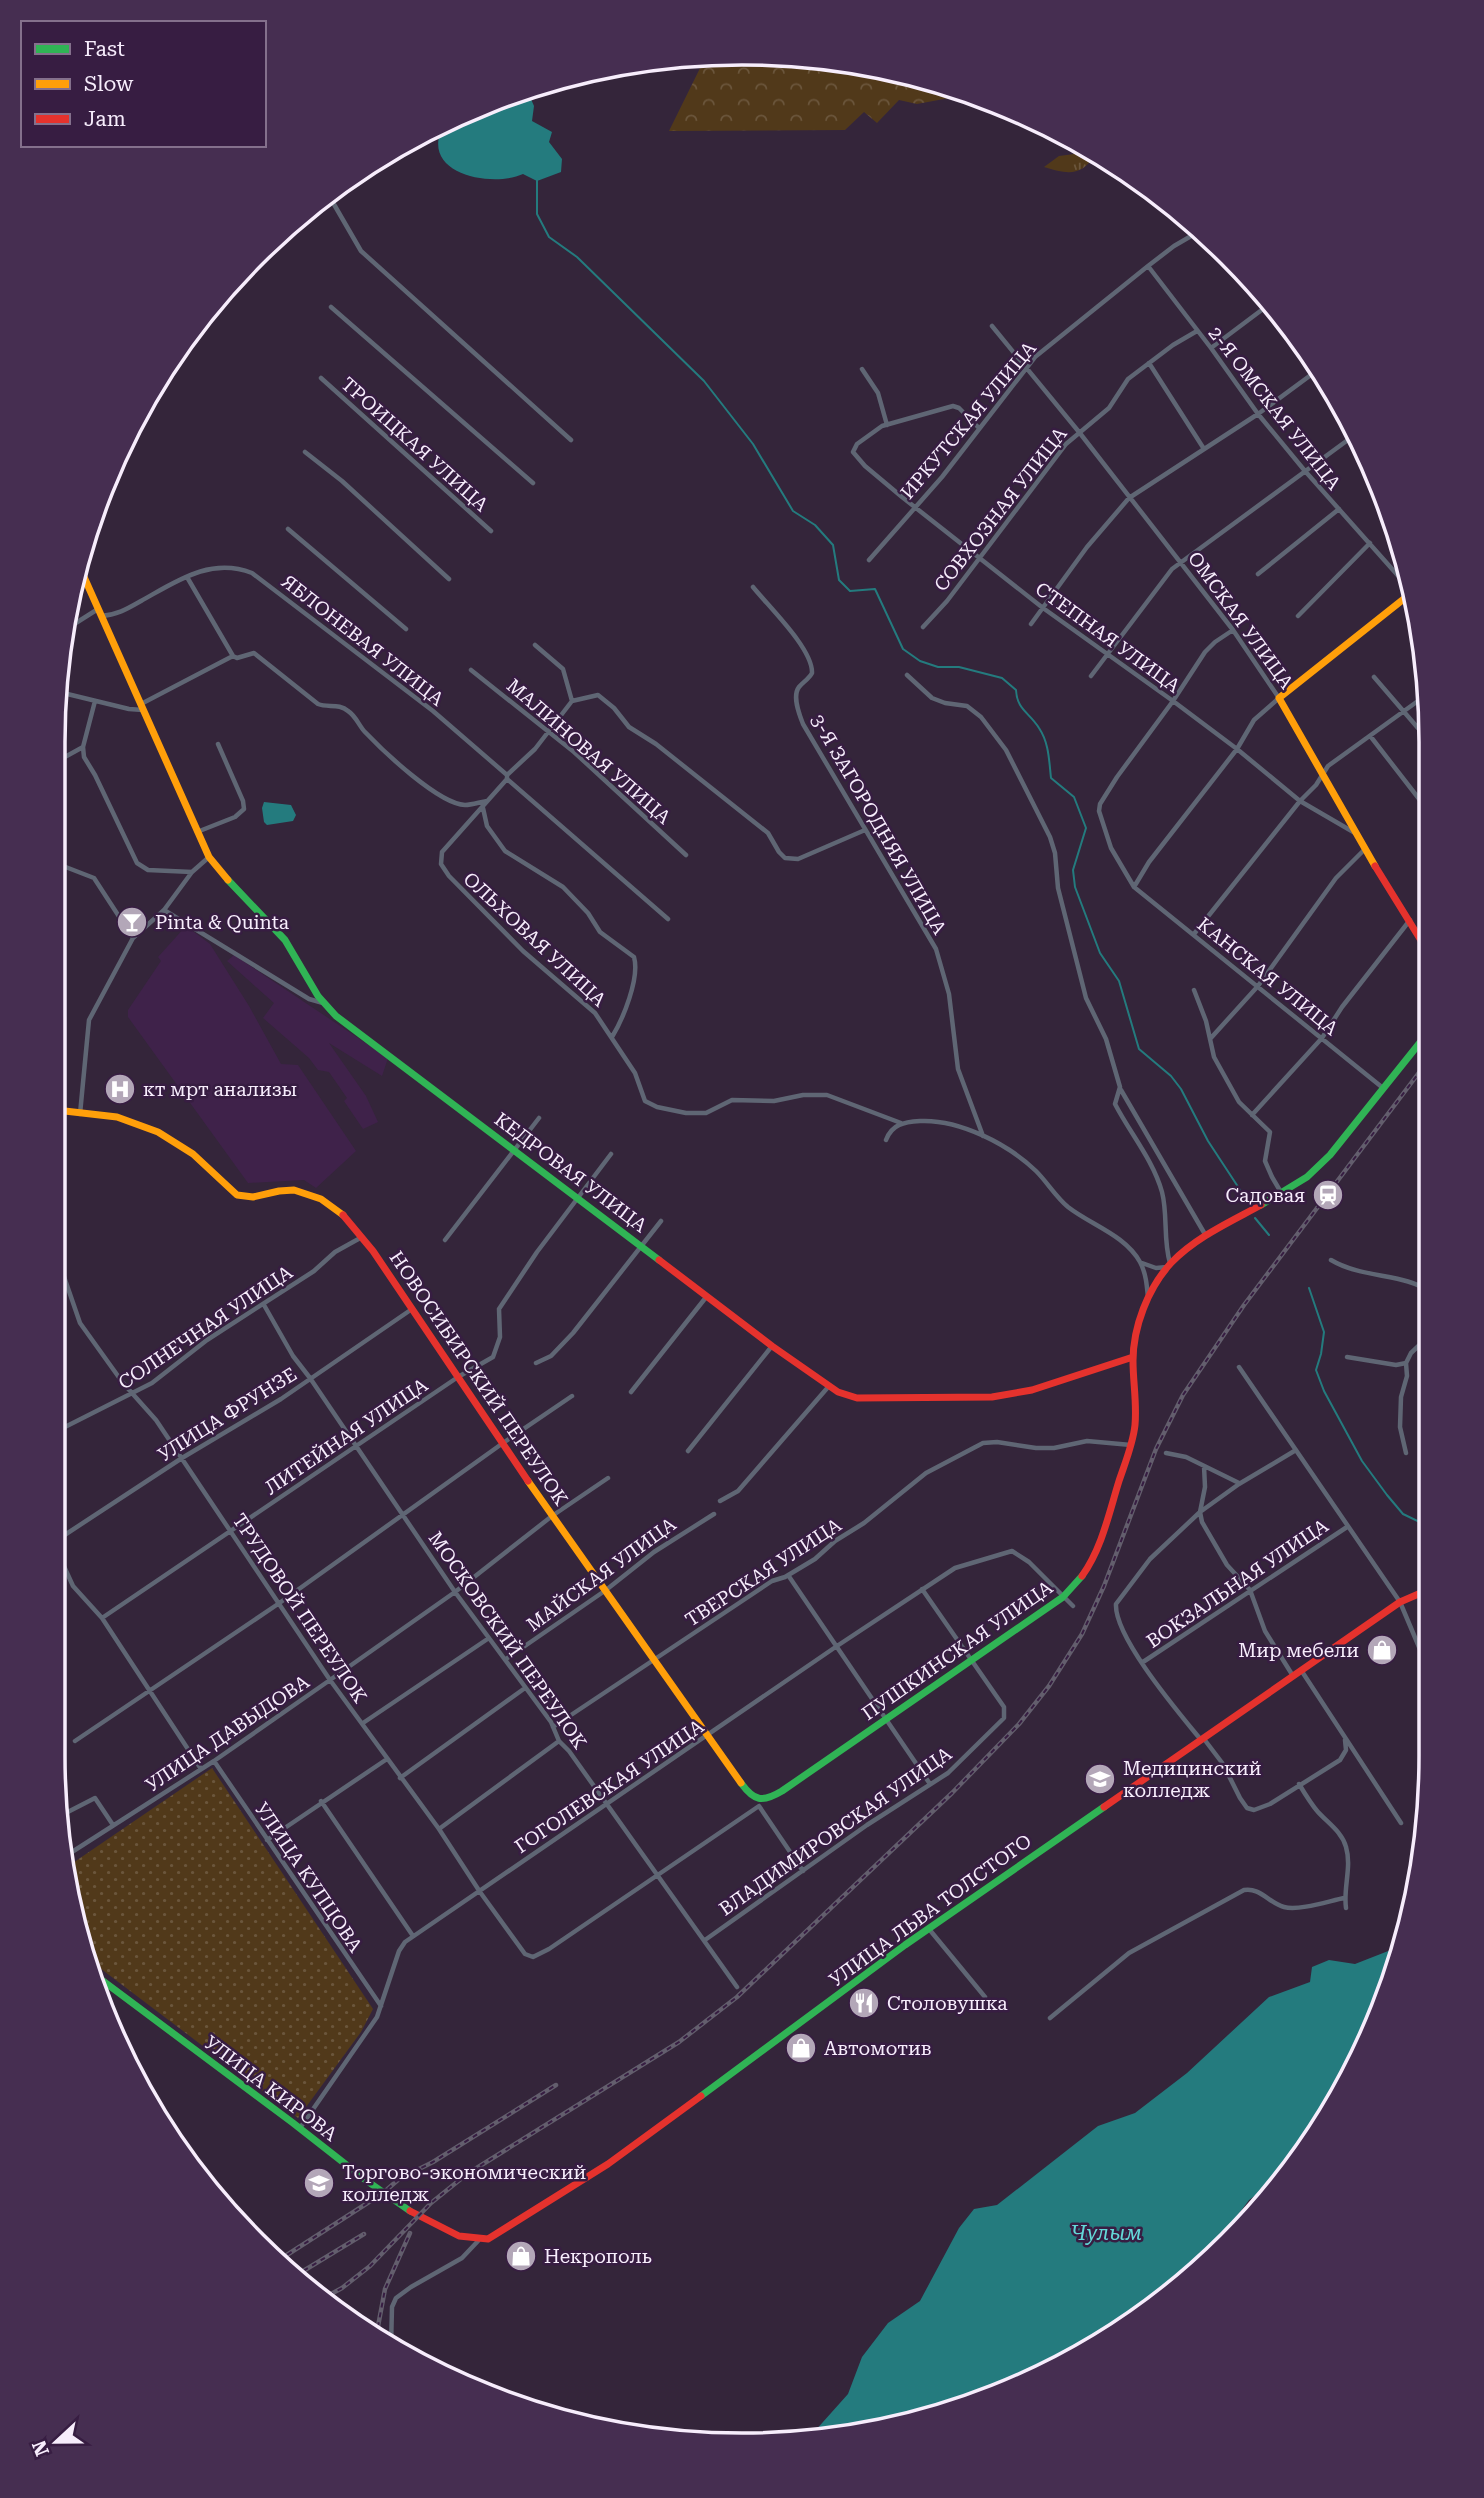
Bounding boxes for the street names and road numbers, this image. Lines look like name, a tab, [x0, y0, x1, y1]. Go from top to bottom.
street label: 2-Я ОМСКАЯ УЛИЦА	[1204, 322, 1346, 495]
street label: ИРКУТСКАЯ УЛИЦА	[896, 336, 1041, 504]
street label: ТРОИЦКАЯ УЛИЦА	[336, 372, 493, 517]
street label: СОВХОЗНАЯ УЛИЦА	[929, 422, 1072, 596]
street label: ОМСКАЯ УЛИЦА	[1183, 547, 1299, 694]
street label: ЯБЛОНЕВАЯ УЛИЦА	[277, 570, 449, 711]
street label: СТЕПНАЯ УЛИЦА	[1031, 577, 1185, 698]
street label: МАЛИНОВАЯ УЛИЦА	[502, 674, 676, 829]
street label: 3-Я ЗАГОРОДНЯЯ УЛИЦА	[806, 710, 951, 939]
street label: ОЛЬХОВАЯ УЛИЦА	[459, 867, 611, 1012]
street label: КАНСКАЯ УЛИЦА	[1193, 913, 1343, 1041]
street label: КЕДРОВАЯ УЛИЦА	[490, 1108, 652, 1238]
street label: НОВОСИБИРСКИЙ ПЕРЕУЛОК	[385, 1247, 573, 1510]
street label: СОЛНЕЧНАЯ УЛИЦА	[114, 1260, 297, 1394]
street label: УЛИЦА ФРУНЗЕ	[154, 1362, 301, 1466]
street label: ЛИТЕЙНАЯ УЛИЦА	[260, 1373, 433, 1499]
street label: ТРУДОВОЙ ПЕРЕУЛОК	[228, 1509, 372, 1707]
street label: МАЙСКАЯ УЛИЦА	[522, 1512, 681, 1636]
street label: ТВЕРСКАЯ УЛИЦА	[681, 1513, 846, 1631]
street label: ВОКЗАЛЬНАЯ УЛИЦА	[1142, 1514, 1333, 1653]
street label: МОСКОВСКИЙ ПЕРЕУЛОК	[424, 1527, 592, 1753]
street label: ПУШКИНСКАЯ УЛИЦА	[858, 1575, 1058, 1725]
street label: УЛИЦА ДАВЫДОВА	[141, 1670, 314, 1797]
street label: ГОГОЛЕВСКАЯ УЛИЦА	[511, 1714, 709, 1858]
street label: ВЛАДИМИРОВСКАЯ УЛИЦА	[715, 1742, 956, 1921]
street label: УЛИЦА КУПЦОВА	[250, 1798, 368, 1957]
street label: УЛИЦА ЛЬВА ТОЛСТОГО	[825, 1829, 1036, 1991]
street label: УЛИЦА КИРОВА	[200, 2031, 342, 2146]

